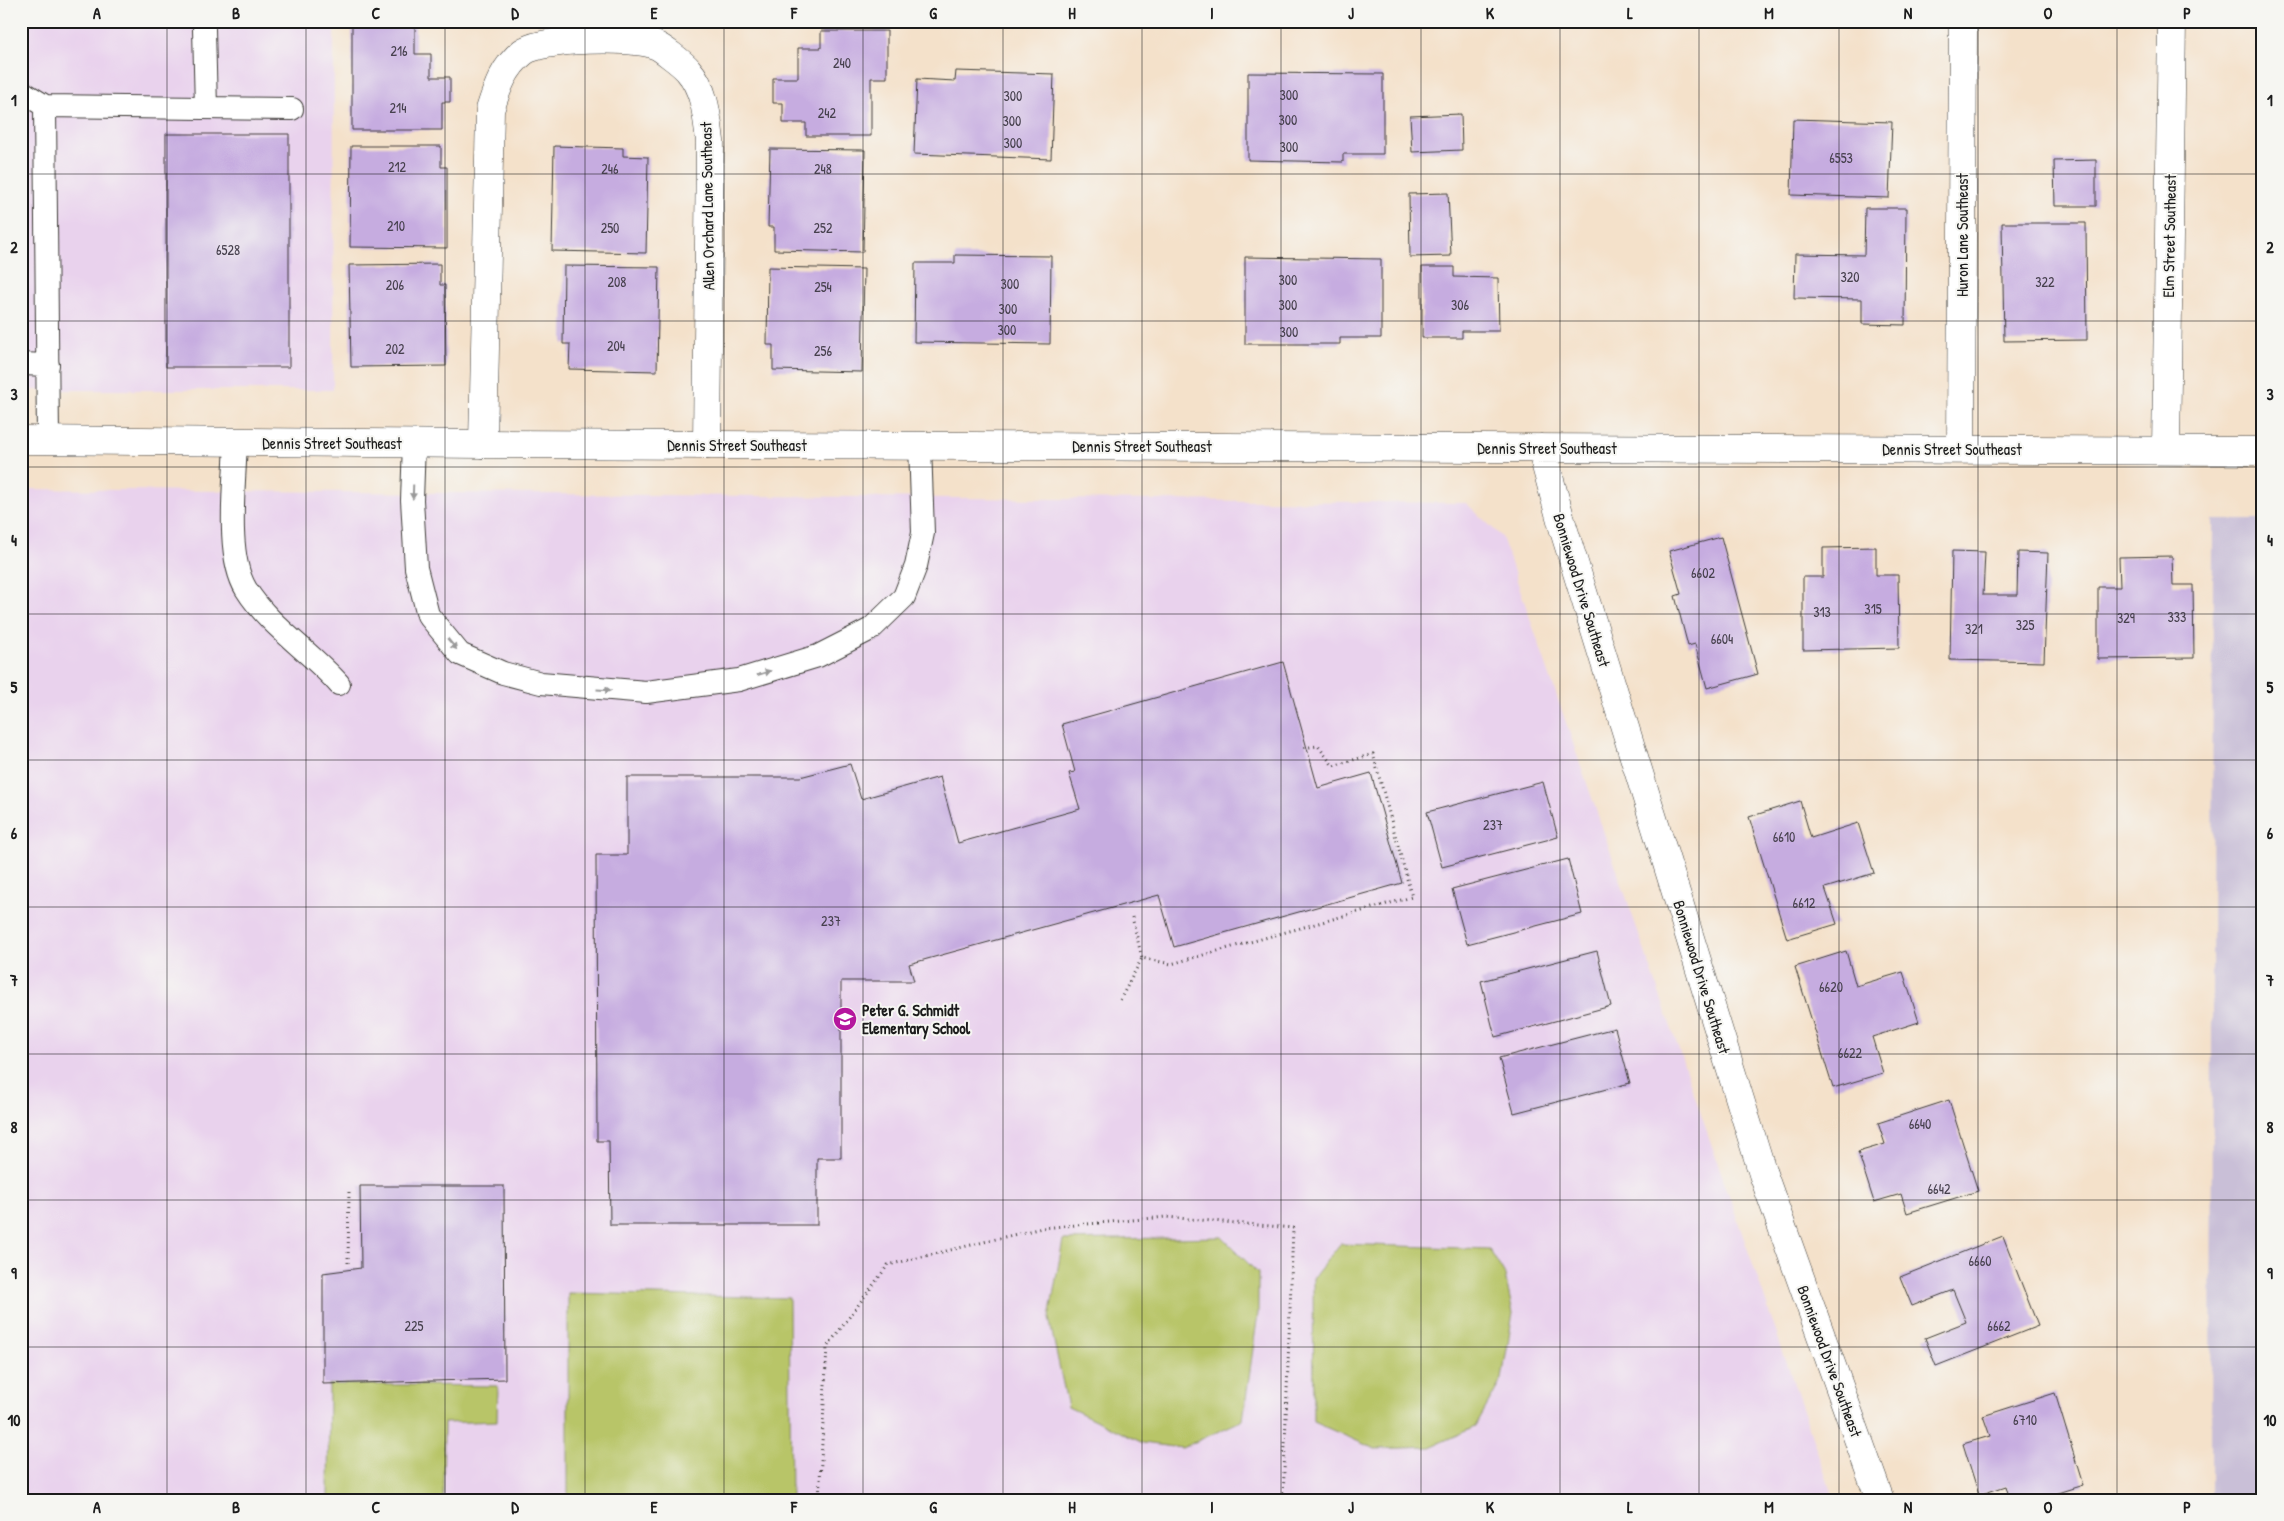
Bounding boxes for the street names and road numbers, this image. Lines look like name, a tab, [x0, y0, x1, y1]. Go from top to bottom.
street label: Allen Orchard Lane Southeast	[695, 121, 719, 290]
street label: Huron Lane Southeast	[1951, 173, 1973, 297]
street label: Elm Street Southeast	[2157, 174, 2181, 298]
street label: Dennis Street Southeast	[262, 432, 402, 454]
street label: Dennis Street Southeast	[667, 434, 807, 456]
street label: Dennis Street Southeast	[1072, 435, 1212, 457]
street label: Dennis Street Southeast	[1477, 437, 1617, 459]
street label: Dennis Street Southeast	[1882, 438, 2022, 460]
street label: Bonniewood Drive Southeast	[1548, 510, 1616, 670]
street label: Bonniewood Drive Southeast	[1668, 897, 1736, 1057]
street label: Bonniewood Drive Southeast	[1792, 1282, 1868, 1440]

